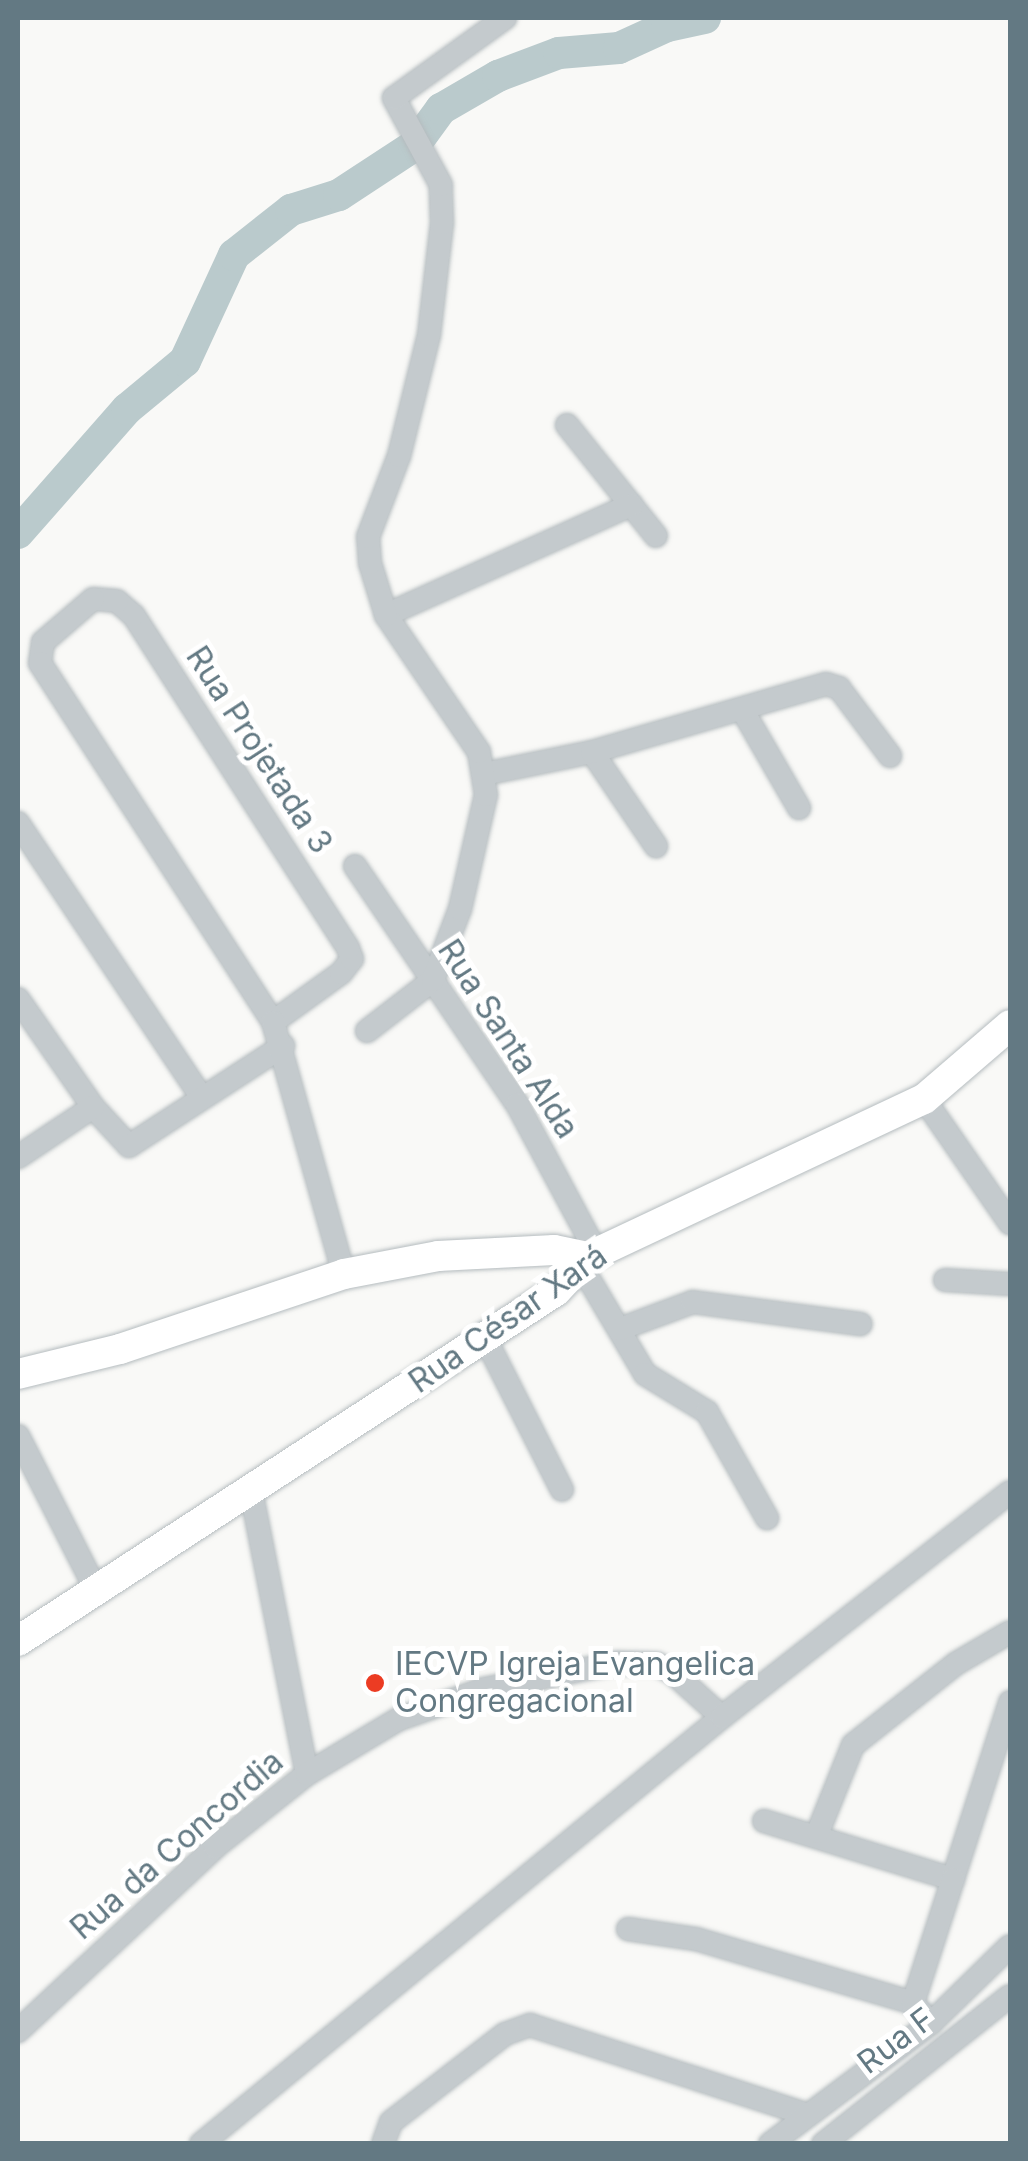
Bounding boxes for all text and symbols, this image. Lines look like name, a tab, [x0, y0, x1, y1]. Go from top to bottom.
street label: Rua Projetada 3	[178, 639, 340, 861]
street label: Rua Santa Alda	[430, 933, 586, 1145]
street label: Rua César Xará	[402, 1237, 614, 1401]
place label: IECVP Igreja Evangelica Congregacional	[395, 1646, 755, 1721]
marker: IECVP Igreja Evangelica Congregacional	[364, 1672, 386, 1694]
street label: Rua da Concordia	[63, 1742, 291, 1948]
street label: Rua F	[850, 2000, 942, 2082]

